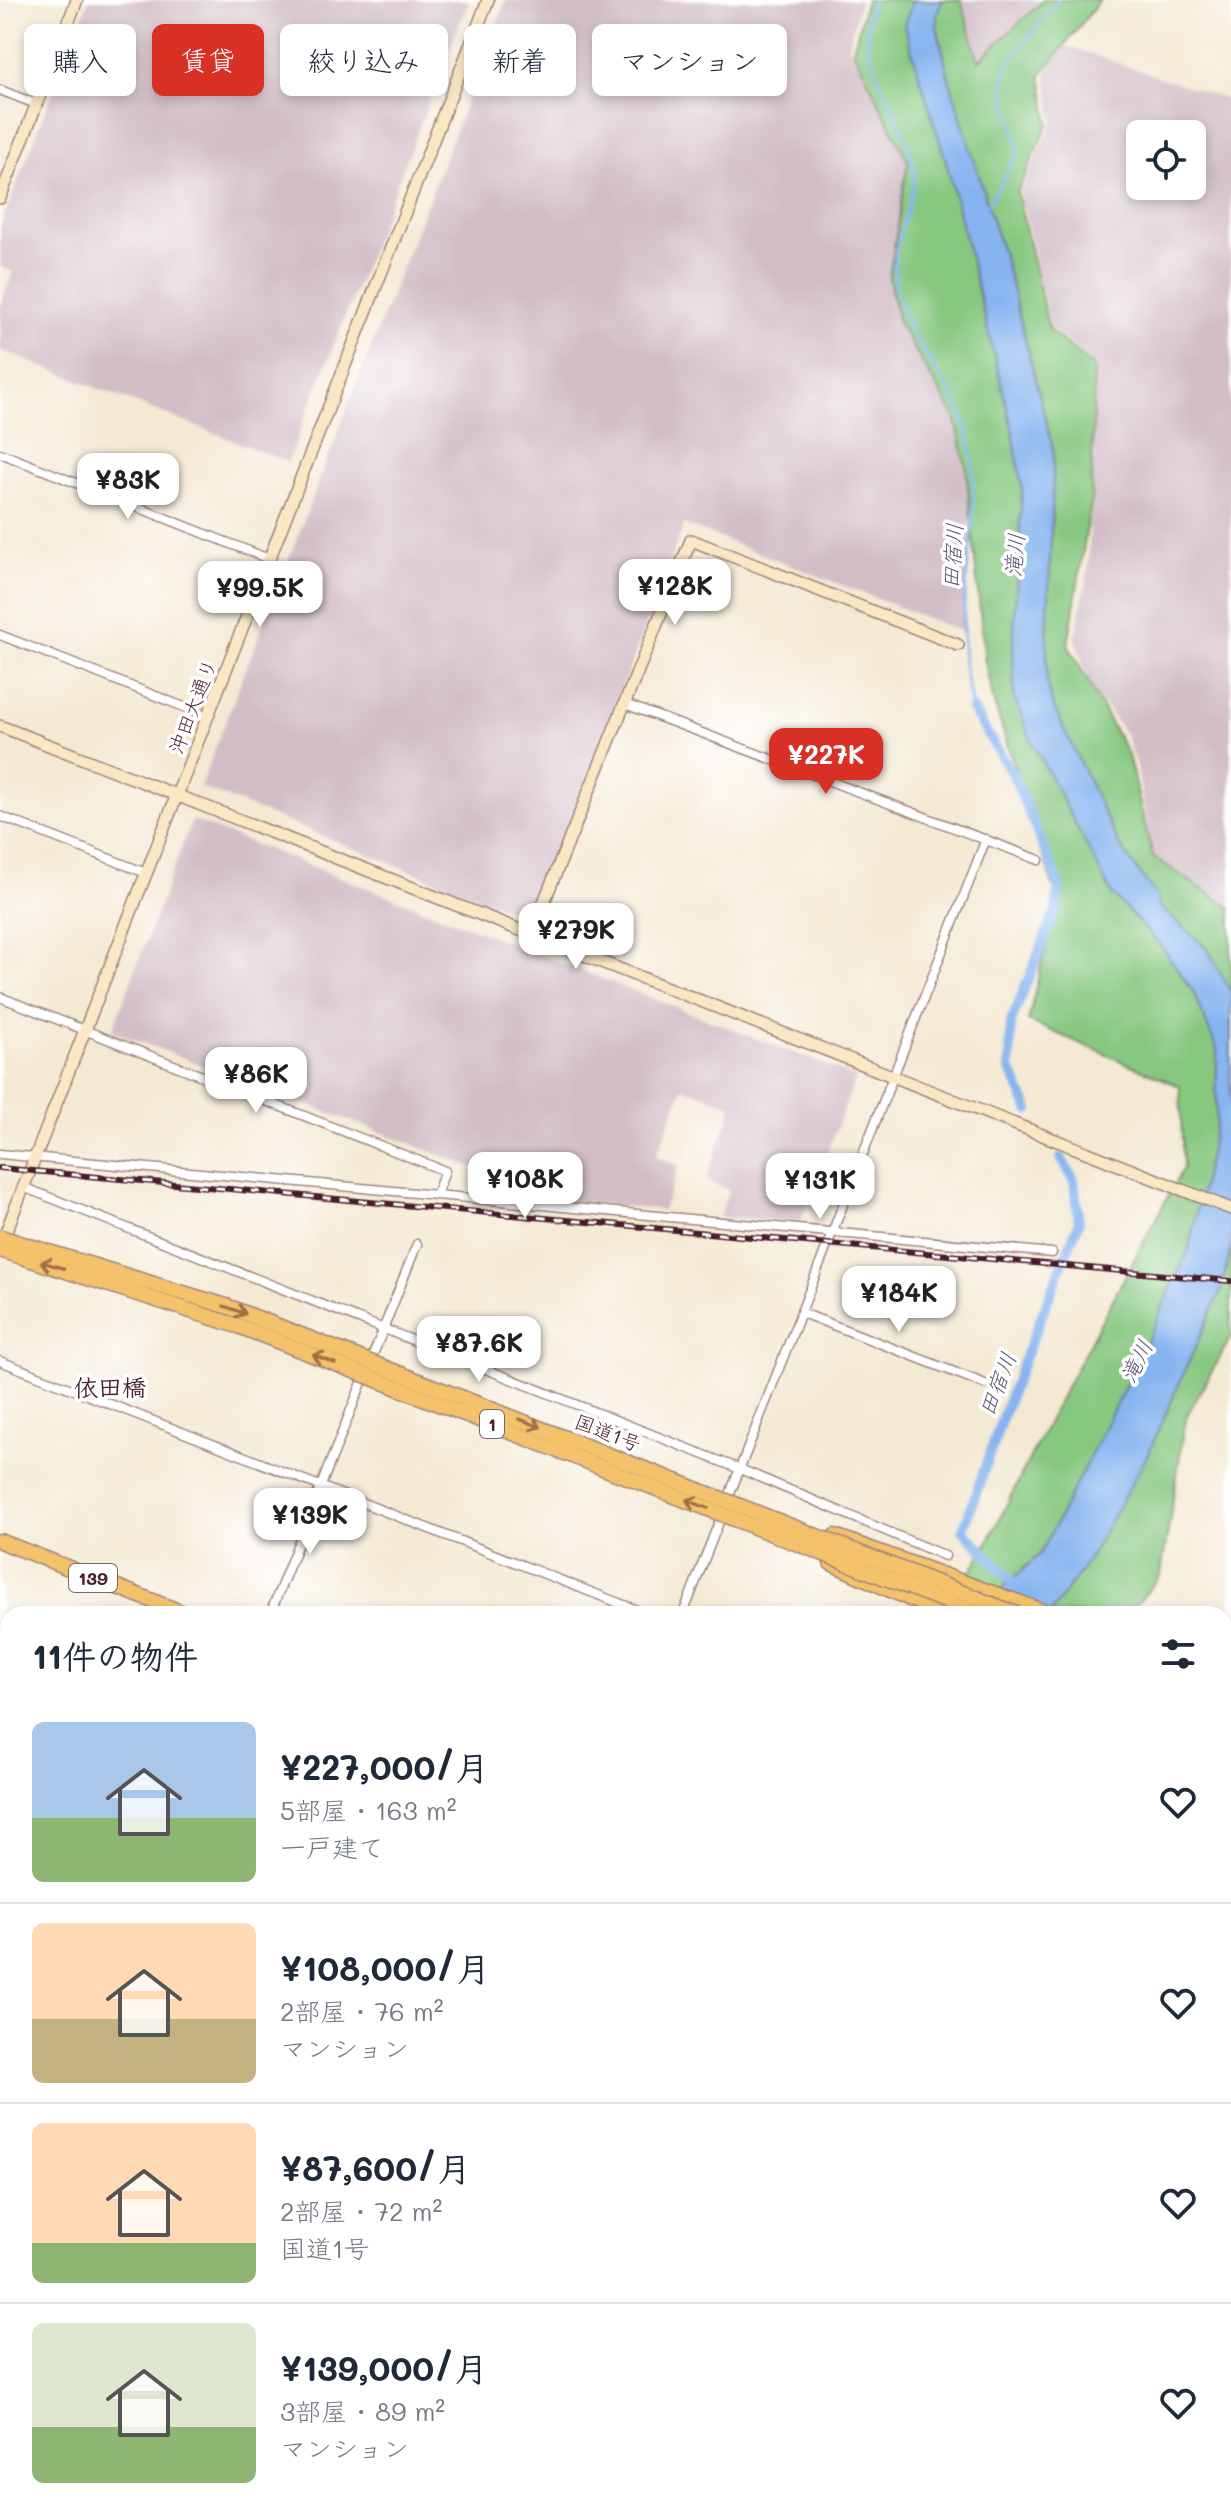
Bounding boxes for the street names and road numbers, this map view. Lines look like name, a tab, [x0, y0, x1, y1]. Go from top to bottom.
street label: 沖田大通り	[162, 655, 222, 757]
street label: 国道1号	[571, 1408, 645, 1456]
road number: 1	[480, 1410, 504, 1438]
road number: 139	[69, 1564, 117, 1592]

